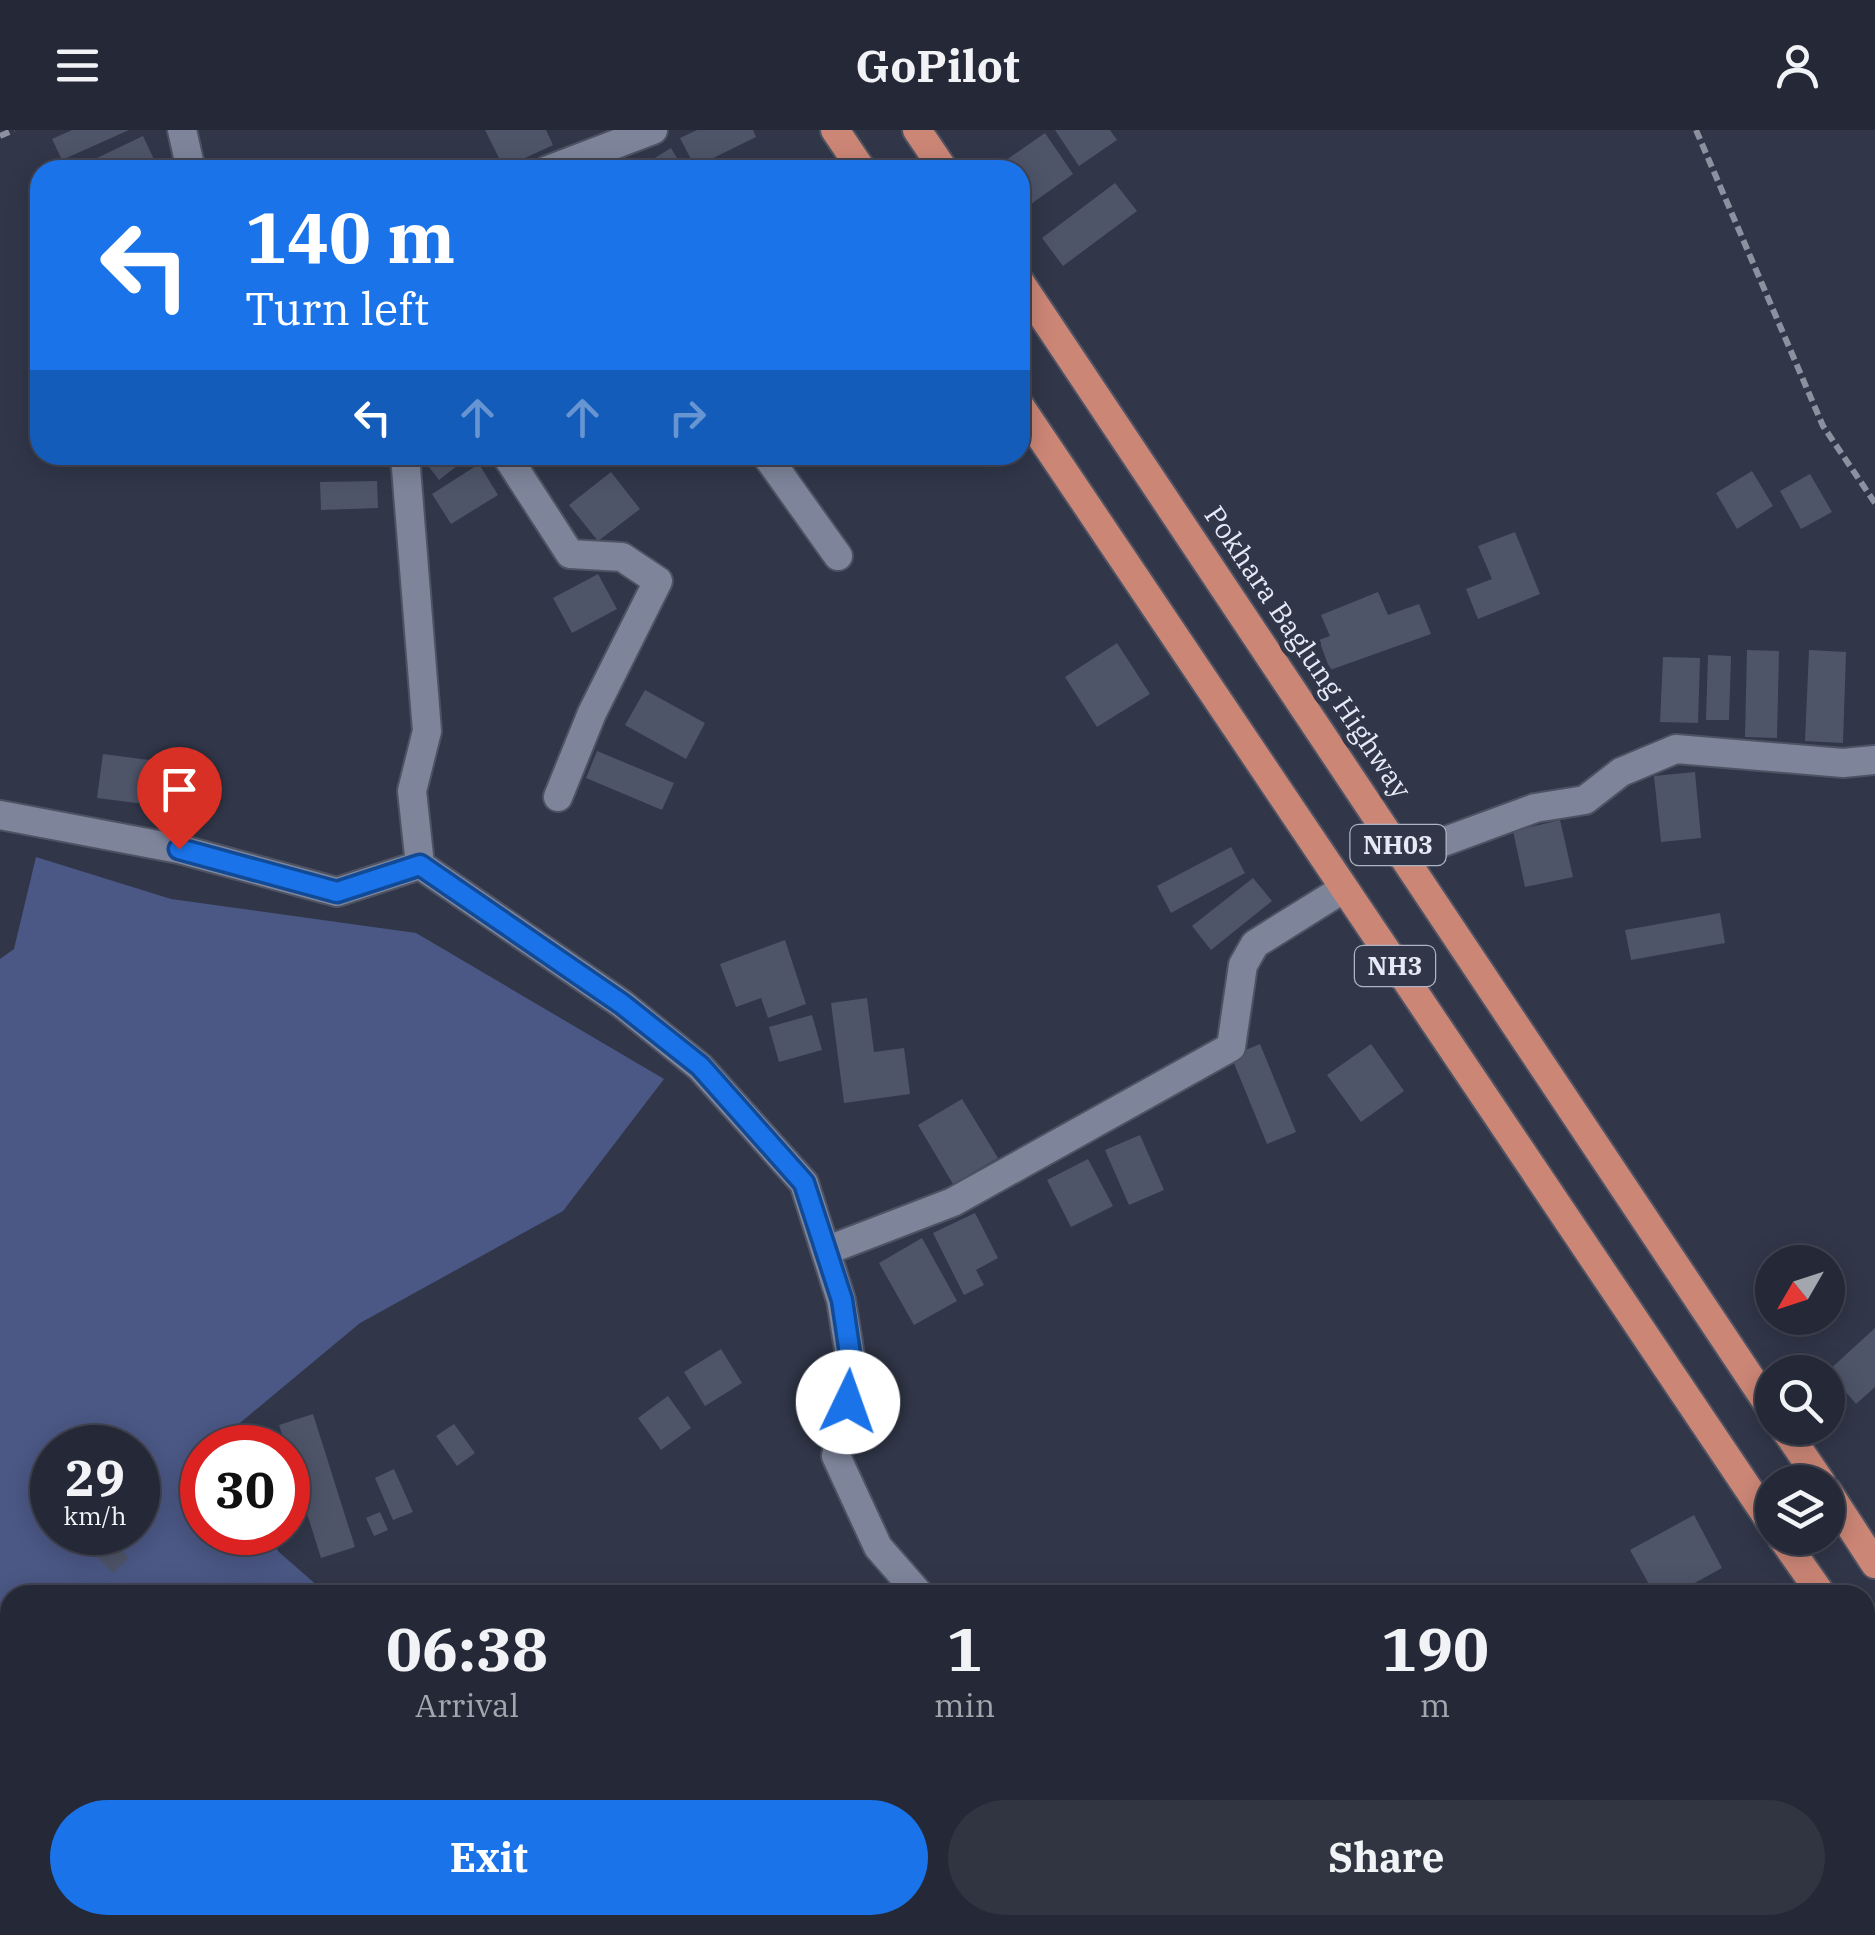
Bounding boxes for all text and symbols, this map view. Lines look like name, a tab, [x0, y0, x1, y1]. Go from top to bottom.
text: GoPilot	[855, 36, 1020, 94]
icon: menu	[50, 38, 105, 93]
icon: person	[1770, 38, 1825, 93]
text: 140 m	[245, 191, 455, 282]
icon: left	[80, 200, 210, 330]
text: Turn left	[245, 279, 429, 337]
icon: left	[345, 390, 400, 445]
icon: ahead	[450, 390, 505, 445]
icon: ahead	[555, 390, 610, 445]
icon: right	[660, 390, 715, 445]
street label: Pokhara Baglung Highway	[1197, 498, 1420, 805]
pin	[137, 747, 222, 850]
icon: arrive	[152, 762, 207, 817]
road number: NH03	[1350, 825, 1446, 865]
road number: NH3	[1355, 946, 1435, 986]
north arrow	[1755, 1245, 1845, 1335]
map controls	[1755, 1245, 1845, 1555]
position arrow	[796, 1350, 900, 1454]
button: search	[1755, 1355, 1845, 1445]
speed limit sign: 30	[180, 1425, 310, 1555]
text: 29	[65, 1445, 125, 1510]
button: layers	[1755, 1465, 1845, 1555]
text: km/h	[63, 1499, 127, 1532]
text: 06:38	[386, 1609, 548, 1688]
text: 1	[947, 1609, 983, 1688]
text: 190	[1381, 1609, 1489, 1688]
text: Arrival	[415, 1684, 519, 1726]
text: min	[934, 1684, 995, 1726]
text: m	[1420, 1684, 1450, 1726]
button: Exit	[50, 1800, 928, 1915]
button: Share	[948, 1800, 1825, 1915]

